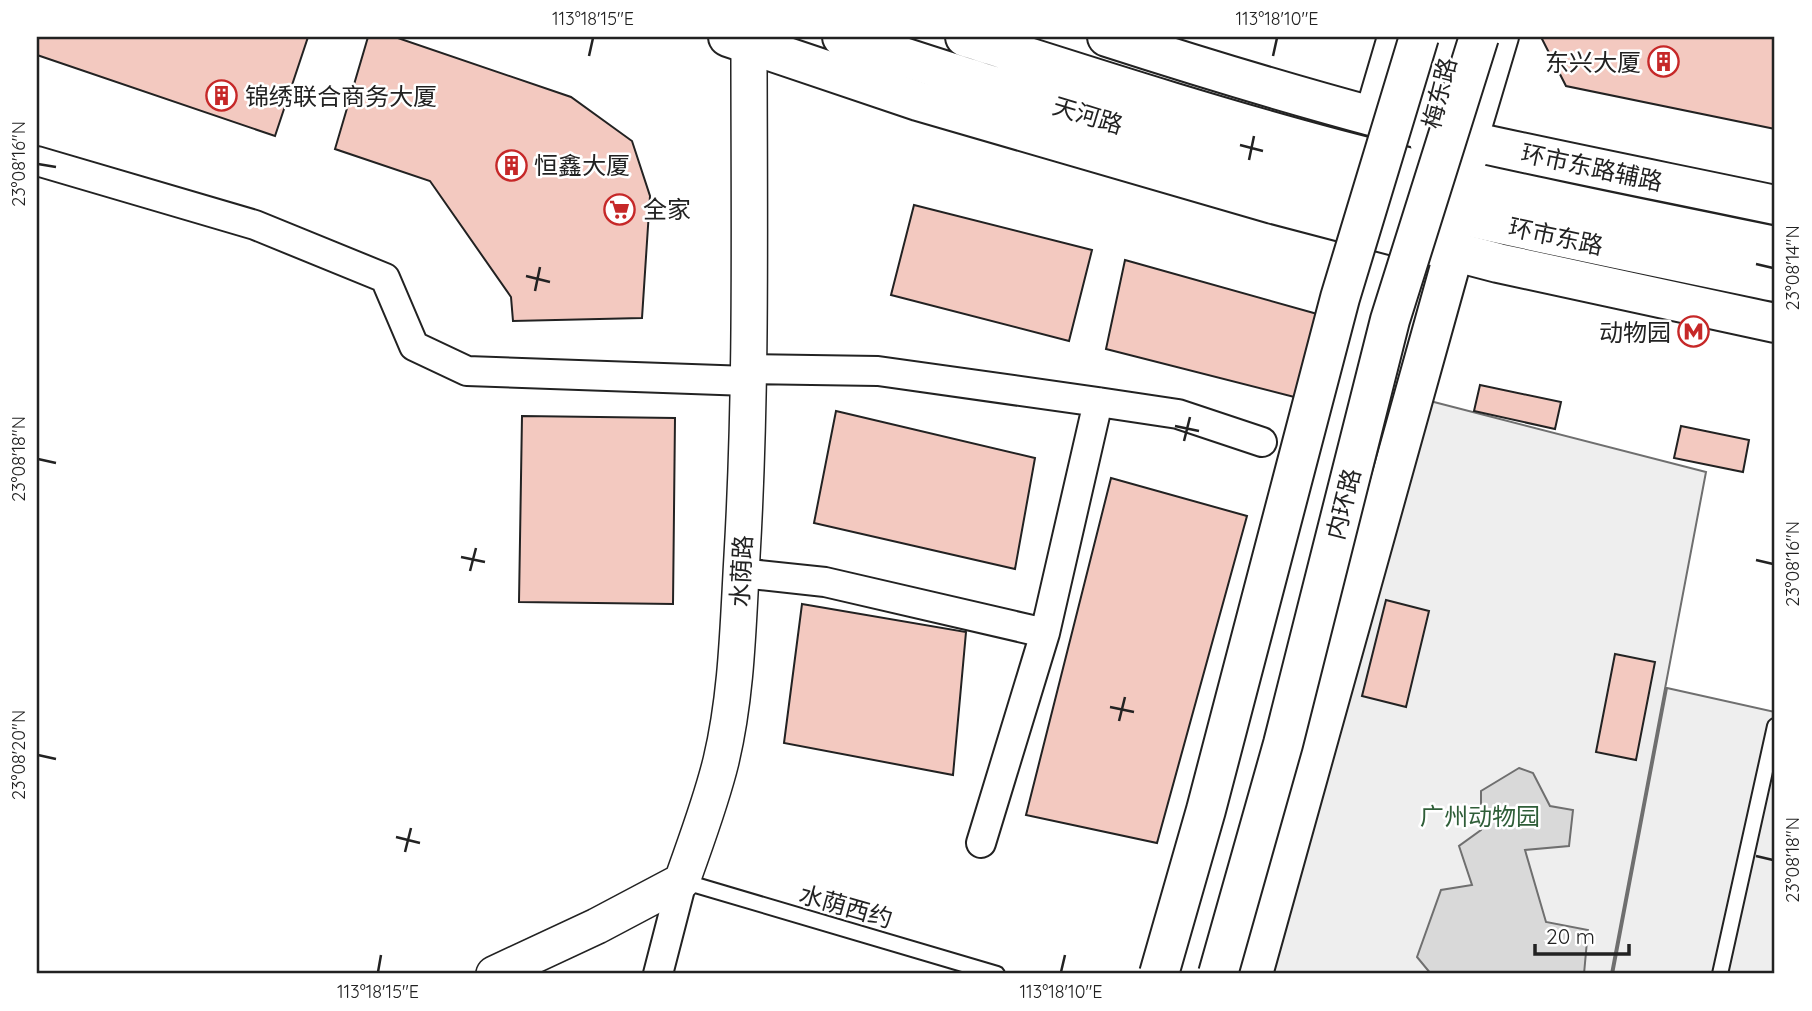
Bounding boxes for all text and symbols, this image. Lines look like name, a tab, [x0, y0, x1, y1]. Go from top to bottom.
text: 113°18'15"E	[552, 7, 634, 30]
text: 113°18'10"E	[1235, 7, 1319, 30]
building icon: 东兴大厦	[1647, 45, 1681, 79]
place label: 东兴大厦	[1545, 47, 1641, 77]
street label: 梅东路	[1416, 54, 1462, 132]
building icon: 锦绣联合商务大厦	[205, 79, 239, 113]
place label: 锦绣联合商务大厦	[245, 81, 437, 111]
street label: 天河路	[1049, 90, 1127, 140]
text: 23°08'16"N	[7, 121, 30, 207]
street label: 环市东路辅路	[1518, 137, 1666, 197]
building icon: 恒鑫大厦	[494, 148, 528, 182]
place label: 恒鑫大厦	[534, 150, 630, 180]
supermarket icon: 全家	[603, 192, 637, 226]
place label: 全家	[643, 194, 691, 224]
street label: 环市东路	[1506, 211, 1606, 261]
text: 23°08'14"N	[1781, 225, 1804, 311]
metro station icon: 动物园	[1677, 315, 1711, 349]
place label: 动物园	[1599, 317, 1671, 347]
text: 23°08'18"N	[7, 416, 30, 502]
street label: 内环路	[1320, 465, 1366, 543]
text: 23°08'16"N	[1781, 521, 1804, 607]
street label: 水荫路	[724, 534, 758, 608]
text: 23°08'20"N	[7, 710, 30, 800]
park label: 广州动物园	[1420, 801, 1540, 831]
text: 23°08'18"N	[1781, 817, 1804, 903]
street label: 水荫西约	[796, 878, 896, 934]
scale bar	[1535, 913, 1630, 957]
text: 20 m	[1546, 923, 1595, 949]
text: 113°18'15"E	[337, 980, 419, 1003]
text: 113°18'10"E	[1019, 980, 1103, 1003]

